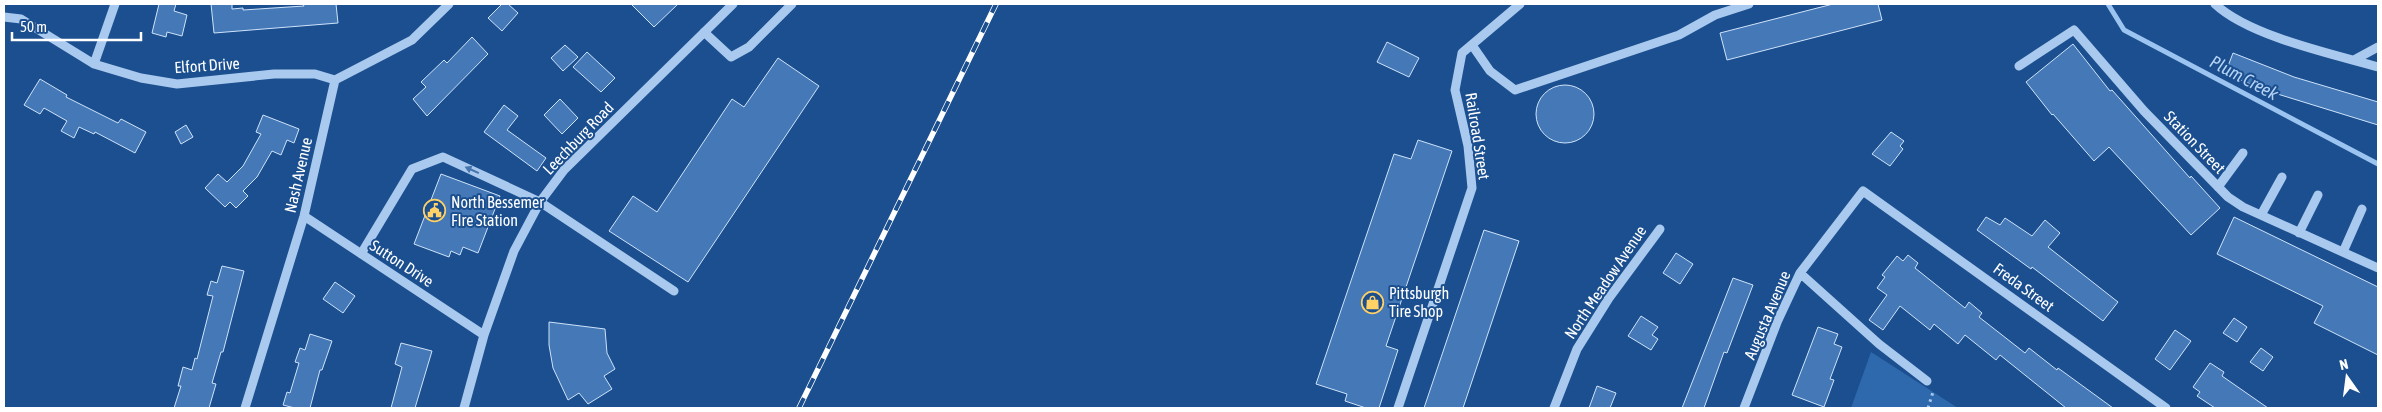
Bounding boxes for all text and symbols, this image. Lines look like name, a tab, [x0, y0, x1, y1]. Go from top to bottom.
scale bar	[12, 10, 141, 42]
text: 50 m	[20, 18, 47, 35]
water label: Plum Creek	[2206, 51, 2283, 105]
street label: Elfort Drive	[174, 54, 240, 76]
street label: Railroad Street	[1462, 91, 1494, 181]
street label: Leechburg Road	[539, 98, 618, 179]
street label: Station Street	[2161, 107, 2229, 177]
street label: Nash Avenue	[281, 136, 315, 214]
one-way arrow	[465, 165, 479, 173]
place label: North Bessemer FIre Station	[451, 193, 544, 229]
public building icon: North Bessemer FIre Station	[423, 199, 447, 223]
street label: North Meadow Avenue	[1560, 222, 1650, 342]
street label: Sutton Drive	[367, 236, 437, 290]
street label: Freda Street	[1990, 259, 2058, 315]
street label: Augusta Avenue	[1740, 268, 1795, 362]
place label: Pittsburgh Tire Shop	[1389, 284, 1449, 321]
shop icon: Pittsburgh Tire Shop	[1361, 290, 1385, 314]
north arrow	[2322, 352, 2372, 402]
text: N	[2338, 356, 2350, 373]

